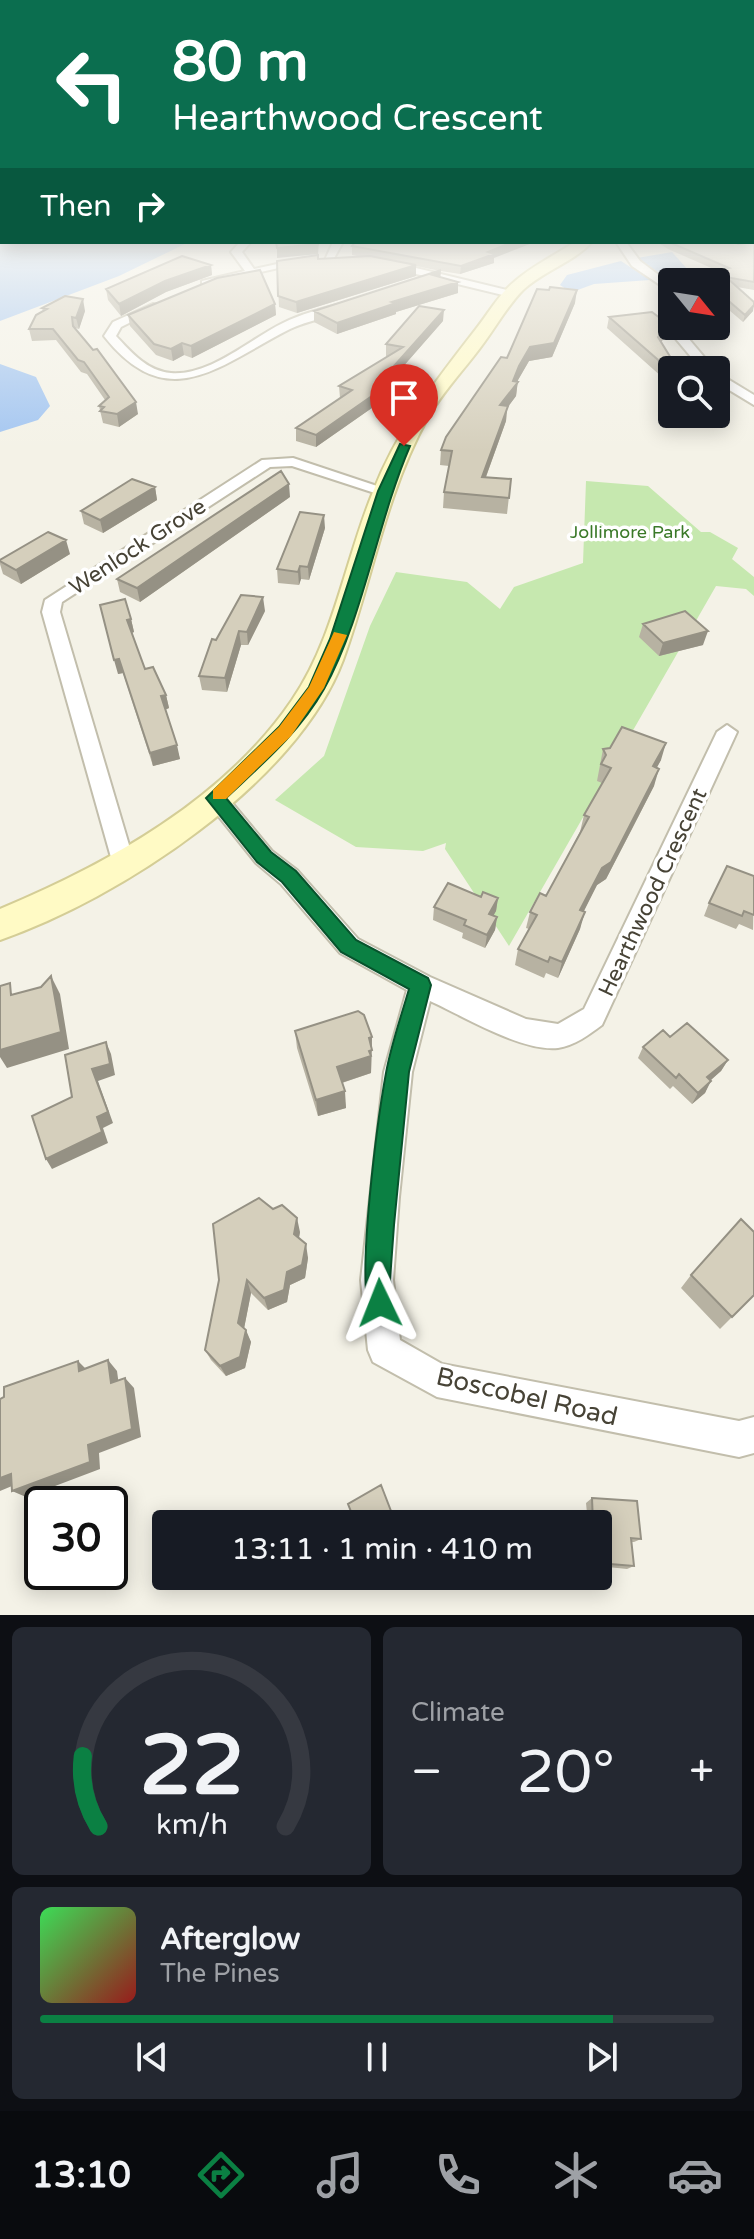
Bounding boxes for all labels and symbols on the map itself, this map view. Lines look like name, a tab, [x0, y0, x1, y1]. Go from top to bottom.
north arrow	[658, 268, 730, 340]
pin	[370, 364, 438, 446]
street label: Wenlock Grove	[64, 493, 211, 601]
park label: Jollimore Park	[570, 521, 690, 543]
street label: Hearthwood Crescent	[593, 784, 713, 1001]
position arrow	[338, 1261, 422, 1345]
street label: Boscobel Road	[433, 1361, 621, 1432]
speed limit sign: 30	[24, 1486, 128, 1590]

